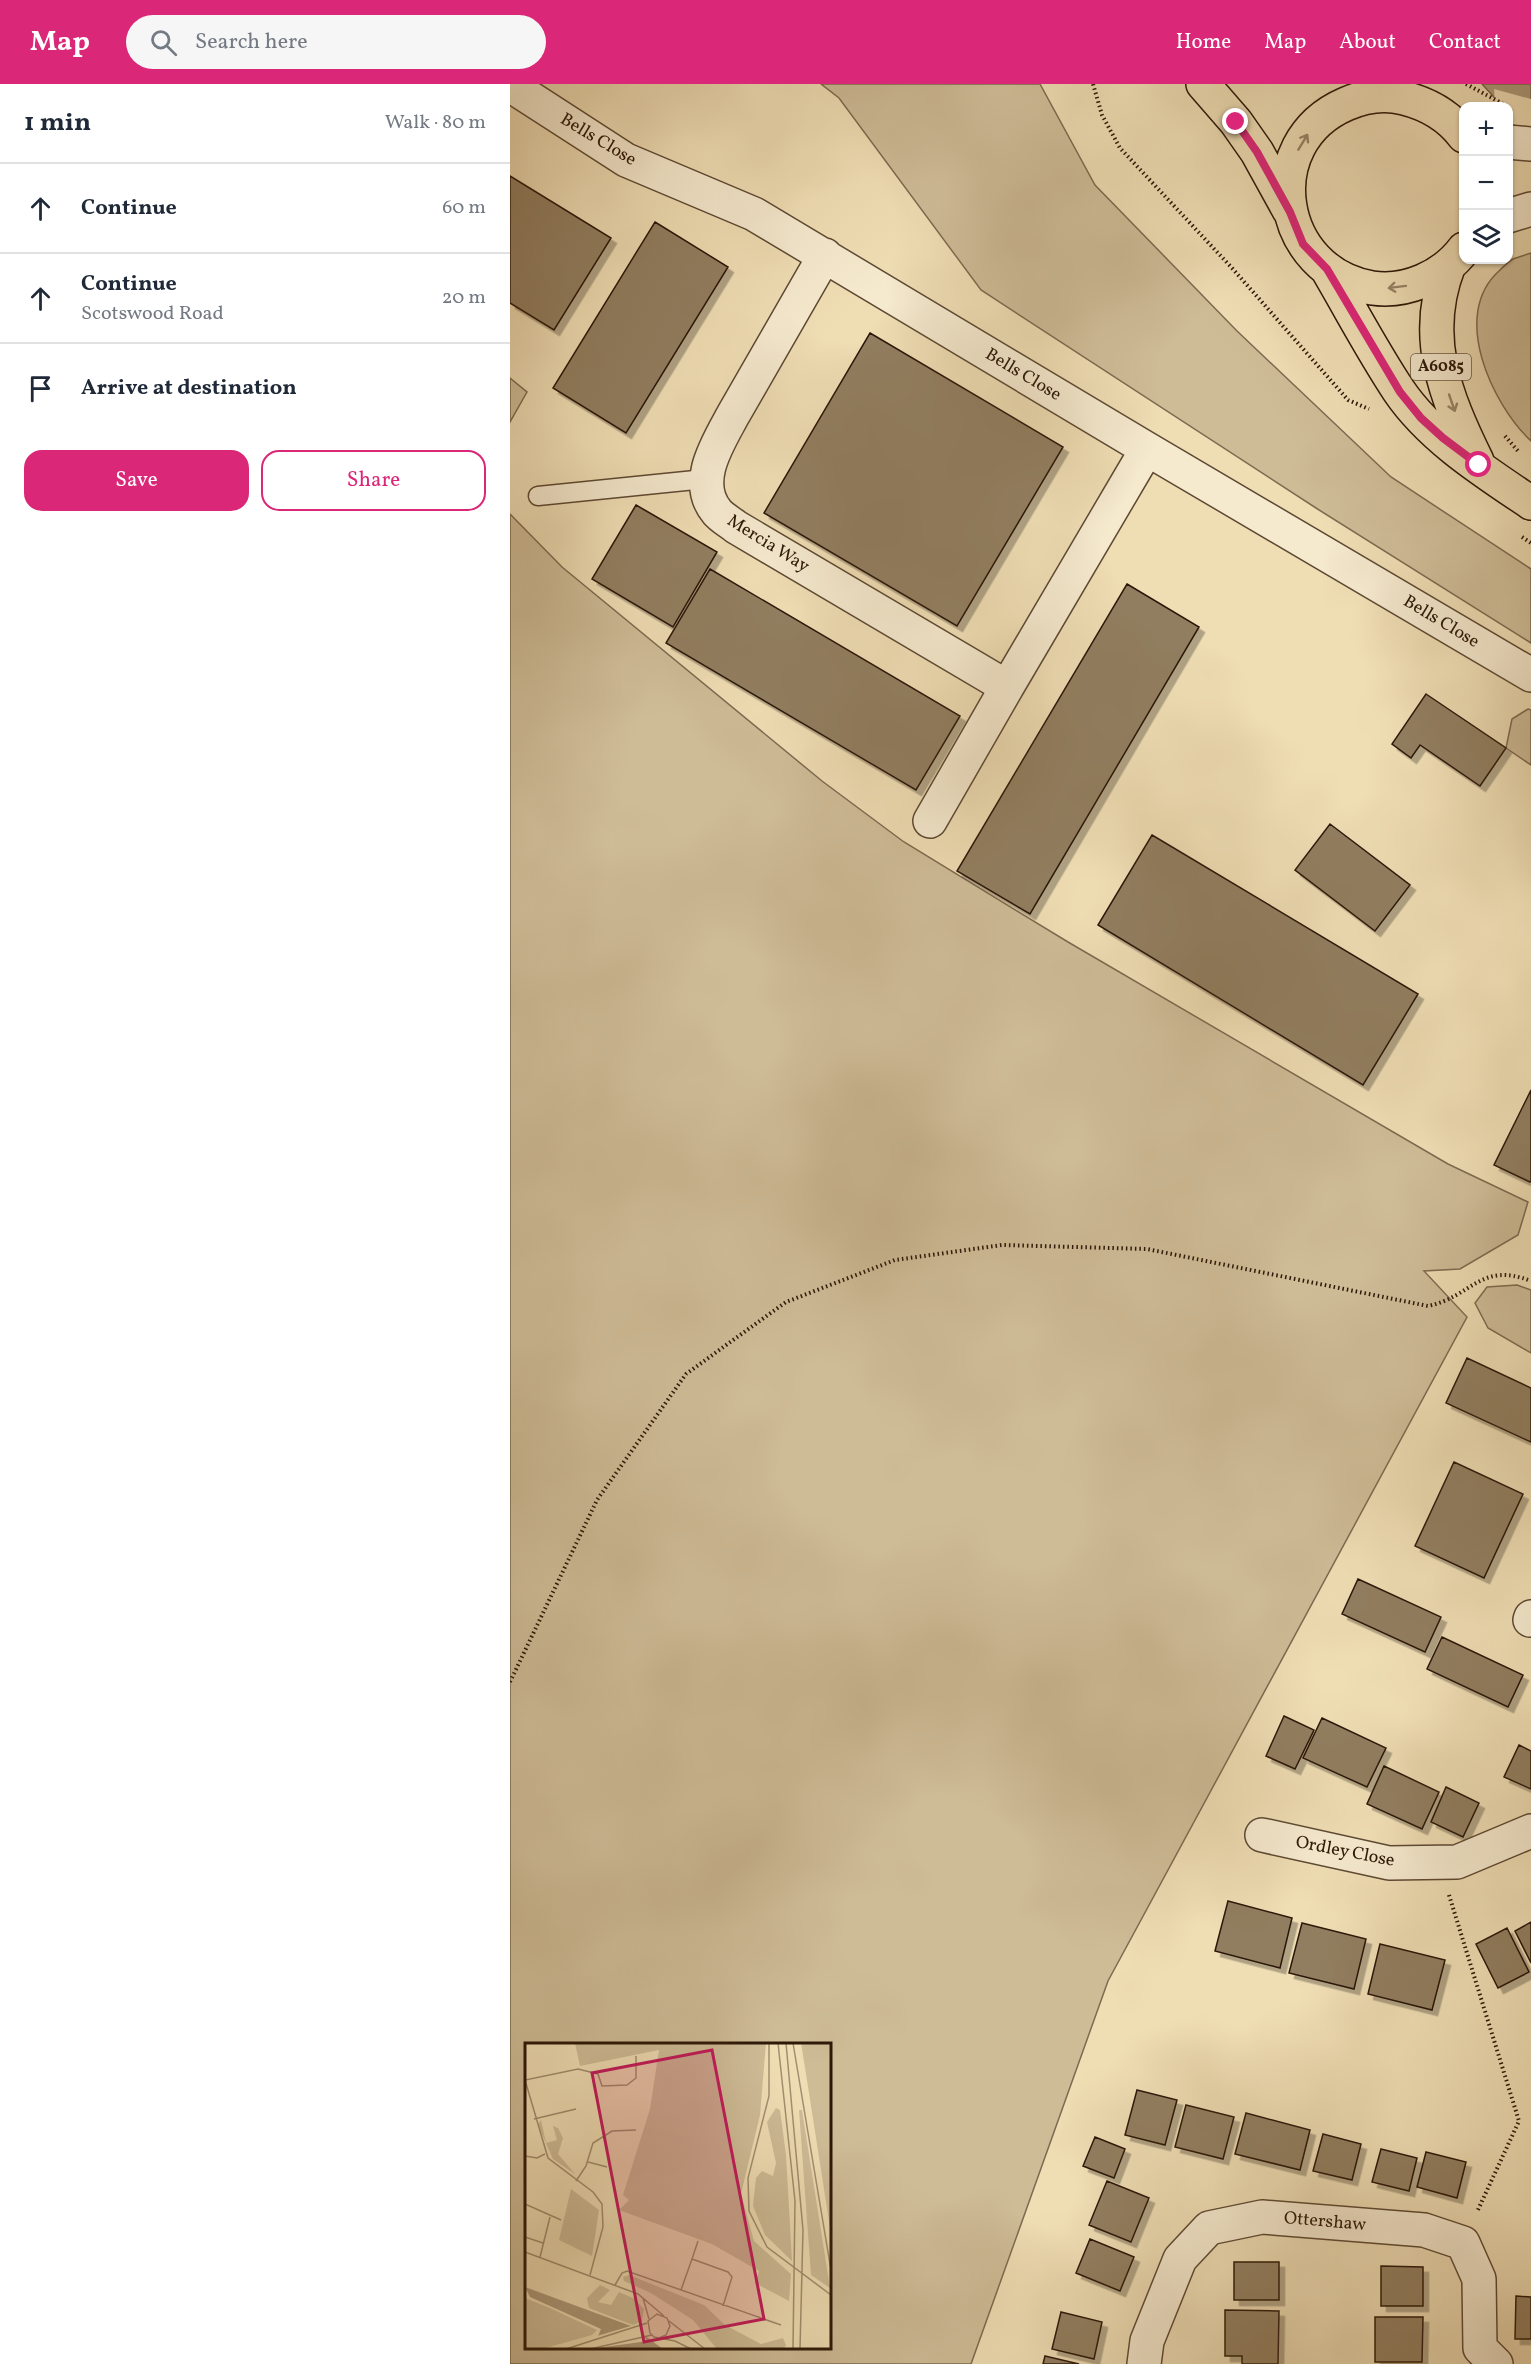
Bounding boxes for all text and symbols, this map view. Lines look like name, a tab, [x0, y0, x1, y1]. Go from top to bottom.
search box	[126, 15, 546, 69]
text: Map	[30, 23, 90, 62]
icon: search	[147, 26, 180, 59]
text: Search here	[195, 27, 308, 58]
text: Home	[1176, 28, 1231, 57]
text: Map	[1264, 28, 1306, 57]
text: About	[1339, 28, 1396, 57]
text: Contact	[1429, 28, 1501, 57]
map controls	[1459, 102, 1513, 264]
button: +	[1459, 102, 1513, 156]
text: 1 min	[24, 105, 91, 141]
street label: Bells Close	[555, 107, 641, 173]
route end	[1222, 108, 1248, 134]
text: Walk · 80 m	[385, 109, 486, 137]
one-way arrow	[1296, 134, 1309, 151]
button: −	[1459, 156, 1513, 210]
icon: ahead	[24, 192, 57, 225]
text: Continue	[81, 193, 177, 224]
text: 60 m	[442, 194, 486, 222]
button: layers	[1459, 210, 1513, 264]
text: Continue	[81, 269, 177, 300]
icon: ahead	[24, 282, 57, 315]
one-way arrow	[1387, 282, 1407, 293]
text: 20 m	[442, 284, 486, 312]
text: Scotswood Road	[81, 300, 224, 328]
street label: Bells Close	[980, 342, 1066, 408]
road number: A6085	[1411, 354, 1471, 380]
icon: arrive	[24, 372, 57, 405]
text: Arrive at destination	[81, 373, 297, 404]
one-way arrow	[1447, 393, 1458, 412]
button: Save	[24, 450, 249, 511]
button: Share	[261, 450, 486, 511]
route start	[1465, 451, 1491, 477]
street label: Mercia Way	[722, 509, 814, 579]
street label: Bells Close	[1398, 589, 1484, 655]
street label: Ordley Close	[1293, 1830, 1397, 1874]
inset map	[525, 2043, 831, 2349]
street label: Ottershaw	[1283, 2206, 1367, 2238]

